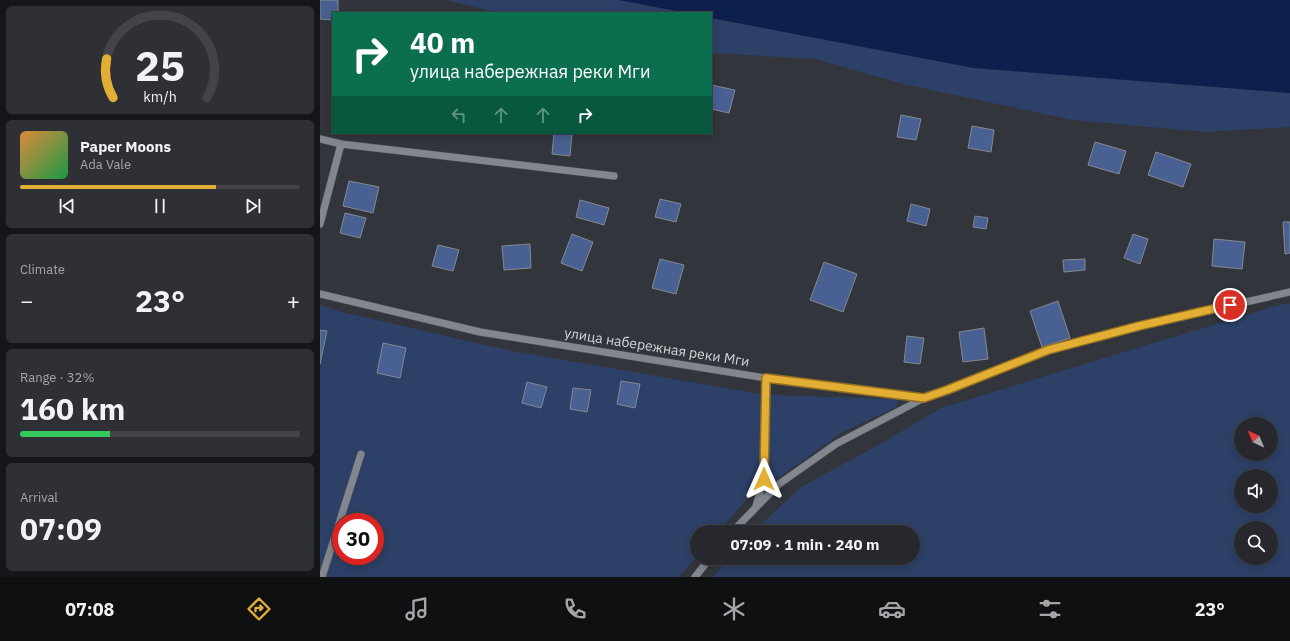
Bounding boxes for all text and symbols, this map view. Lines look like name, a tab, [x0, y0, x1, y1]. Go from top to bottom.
text: 40 m	[410, 24, 475, 61]
icon: right	[344, 28, 396, 80]
text: 25	[135, 38, 185, 92]
text: улица набережная реки Мги	[410, 60, 651, 83]
text: km/h	[143, 87, 177, 106]
icon: left	[448, 104, 470, 126]
icon: ahead	[490, 104, 512, 126]
icon: ahead	[532, 104, 554, 126]
icon: right	[574, 104, 596, 126]
text: Paper Moons	[80, 137, 171, 156]
text: Ada Vale	[80, 156, 131, 173]
icon: previous	[56, 195, 78, 217]
icon: pause	[149, 195, 171, 217]
icon: next	[242, 195, 264, 217]
text: Climate	[20, 261, 65, 278]
text: 23°	[135, 281, 185, 320]
text: −	[20, 286, 33, 315]
text: +	[287, 286, 300, 315]
pin	[1213, 288, 1247, 322]
icon: arrive	[1219, 294, 1241, 316]
street label: улица набережная реки Мги	[563, 323, 751, 371]
text: Range · 32%	[20, 369, 94, 386]
text: 160 km	[20, 389, 125, 428]
north arrow	[1234, 417, 1278, 461]
map controls	[1234, 417, 1278, 565]
position arrow	[743, 458, 785, 500]
button: sound	[1234, 469, 1278, 513]
text: Arrival	[20, 489, 58, 506]
text: 07:09	[20, 509, 102, 548]
speed limit sign: 30	[332, 513, 384, 565]
button: search	[1234, 521, 1278, 565]
text: 07:09 · 1 min · 240 m	[731, 535, 879, 554]
icon: directions	[245, 595, 273, 623]
icon: music	[403, 595, 431, 623]
icon: phone	[561, 595, 589, 623]
icon: climate	[720, 595, 748, 623]
icon: car	[878, 595, 906, 623]
icon: filters	[1036, 595, 1064, 623]
text: 07:08	[65, 598, 114, 621]
text: 23°	[1195, 598, 1225, 621]

